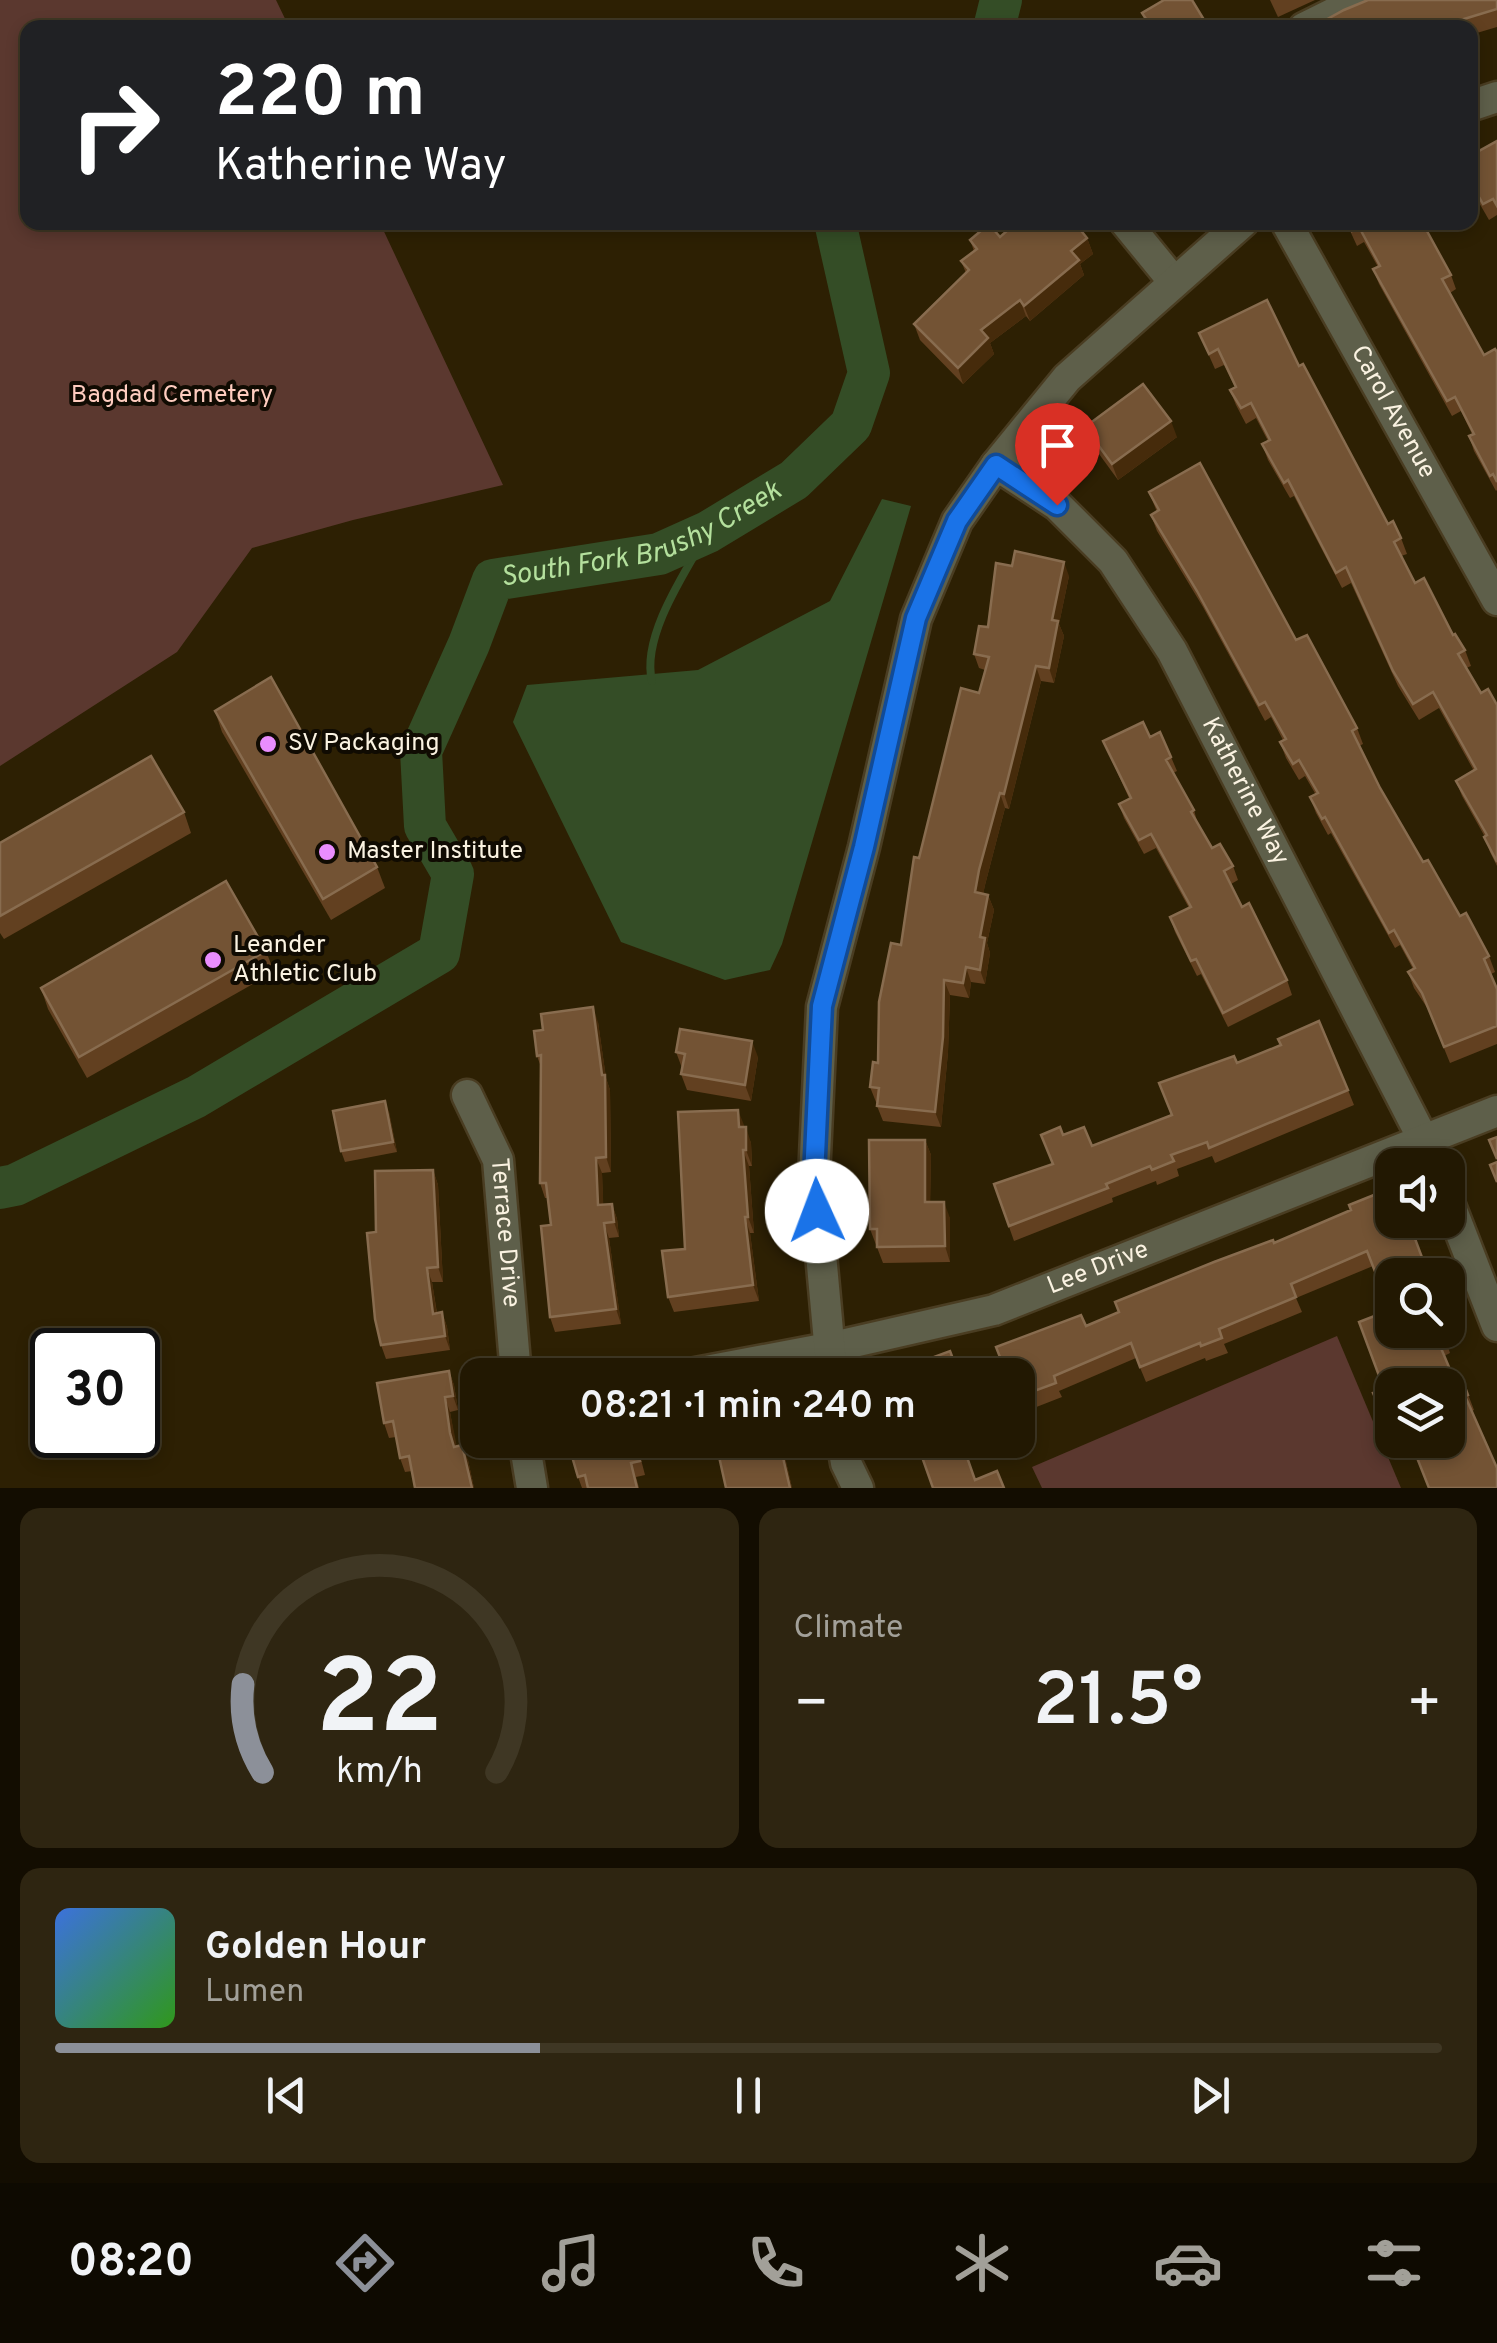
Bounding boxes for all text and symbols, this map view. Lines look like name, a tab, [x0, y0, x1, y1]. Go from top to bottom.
text: 220 m	[215, 52, 425, 141]
icon: right	[50, 60, 180, 190]
text: Katherine Way	[215, 139, 506, 196]
street label: Carol Avenue	[1342, 340, 1442, 485]
park label: Bagdad Cemetery	[71, 380, 273, 412]
pin	[1015, 403, 1100, 506]
icon: arrive	[1030, 418, 1085, 473]
water label: South Fork Brushy Creek	[498, 473, 789, 597]
street label: Katherine Way	[1193, 712, 1296, 871]
place label: SV Packaging	[288, 728, 440, 760]
marker: SV Packaging	[257, 733, 279, 755]
place label: Master Institute	[347, 836, 523, 868]
marker: Master Institute	[316, 841, 338, 863]
place label: Leander Athletic Club	[233, 930, 377, 991]
marker: Leander Athletic Club	[202, 949, 224, 971]
map controls	[1375, 1148, 1465, 1458]
button: sound	[1375, 1148, 1465, 1238]
street label: Terrace Drive	[482, 1157, 526, 1309]
position arrow	[765, 1159, 869, 1263]
street label: Lee Drive	[1043, 1234, 1154, 1303]
button: search	[1375, 1258, 1465, 1348]
speed limit sign: 30	[30, 1328, 160, 1458]
button: layers	[1375, 1368, 1465, 1458]
text: 08:21 · 1 min · 240 m	[579, 1383, 916, 1432]
text: Climate	[794, 1609, 903, 1649]
text: 22	[316, 1638, 443, 1770]
text: 21.5°	[1033, 1657, 1203, 1752]
text: −	[794, 1671, 829, 1741]
text: +	[1407, 1671, 1442, 1741]
text: km/h	[336, 1750, 423, 1796]
text: Golden Hour	[205, 1924, 426, 1973]
text: Lumen	[205, 1973, 304, 2013]
icon: previous	[259, 2068, 314, 2123]
icon: pause	[721, 2068, 776, 2123]
icon: next	[1183, 2068, 1238, 2123]
icon: directions	[330, 2228, 400, 2298]
icon: music	[536, 2228, 606, 2298]
icon: phone	[741, 2228, 811, 2298]
icon: climate	[947, 2228, 1017, 2298]
icon: car	[1153, 2228, 1223, 2298]
icon: filters	[1359, 2228, 1429, 2298]
text: 08:20	[68, 2235, 194, 2292]

